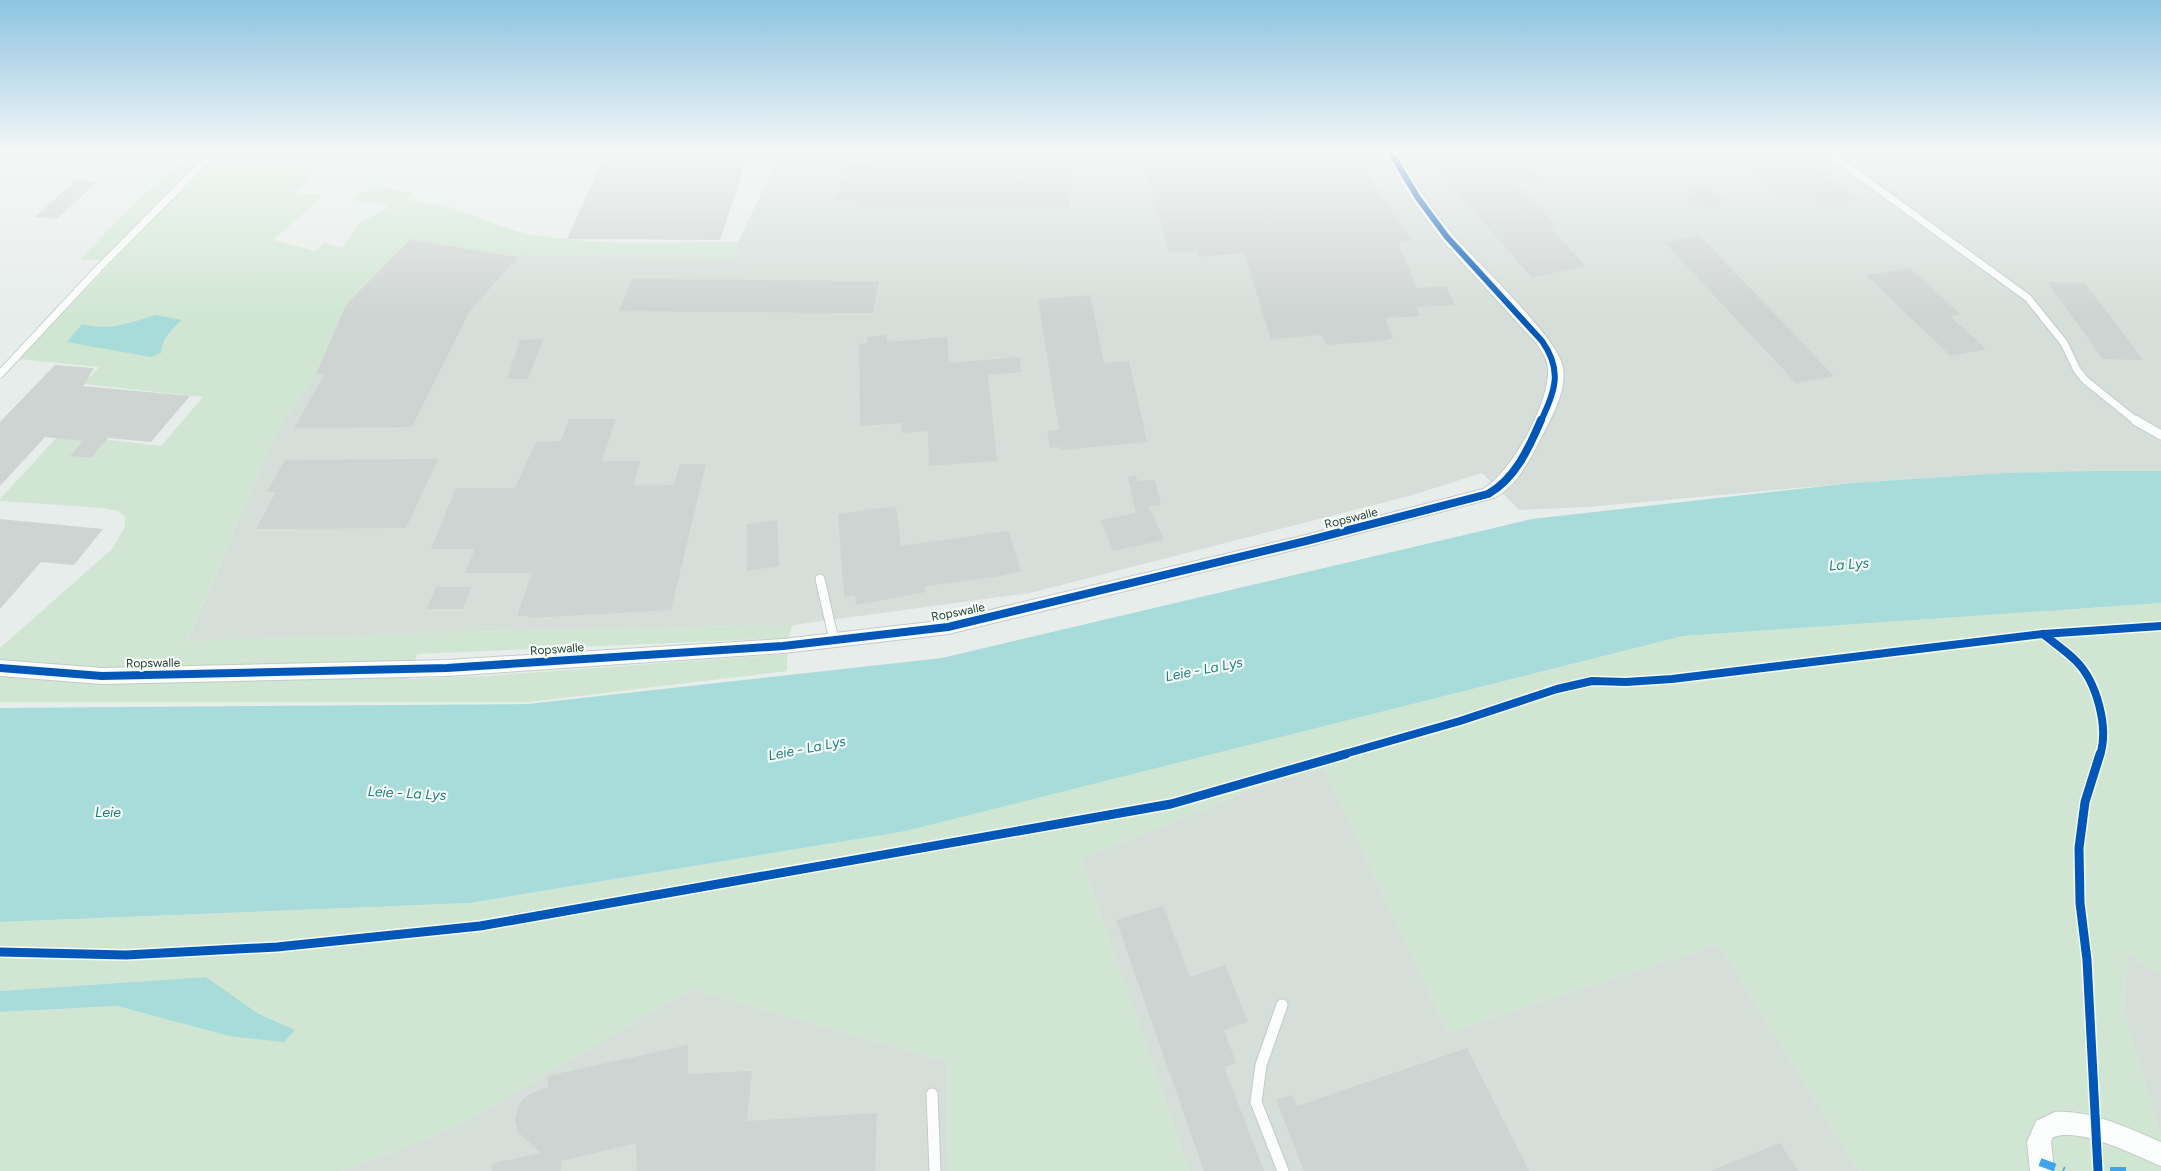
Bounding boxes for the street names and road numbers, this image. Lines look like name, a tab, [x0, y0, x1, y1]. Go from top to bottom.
street label: Ropswalle	[1323, 505, 1380, 531]
street label: Ropswalle	[930, 600, 986, 624]
street label: Ropswalle	[529, 640, 585, 658]
street label: Ropswalle	[126, 656, 181, 670]

